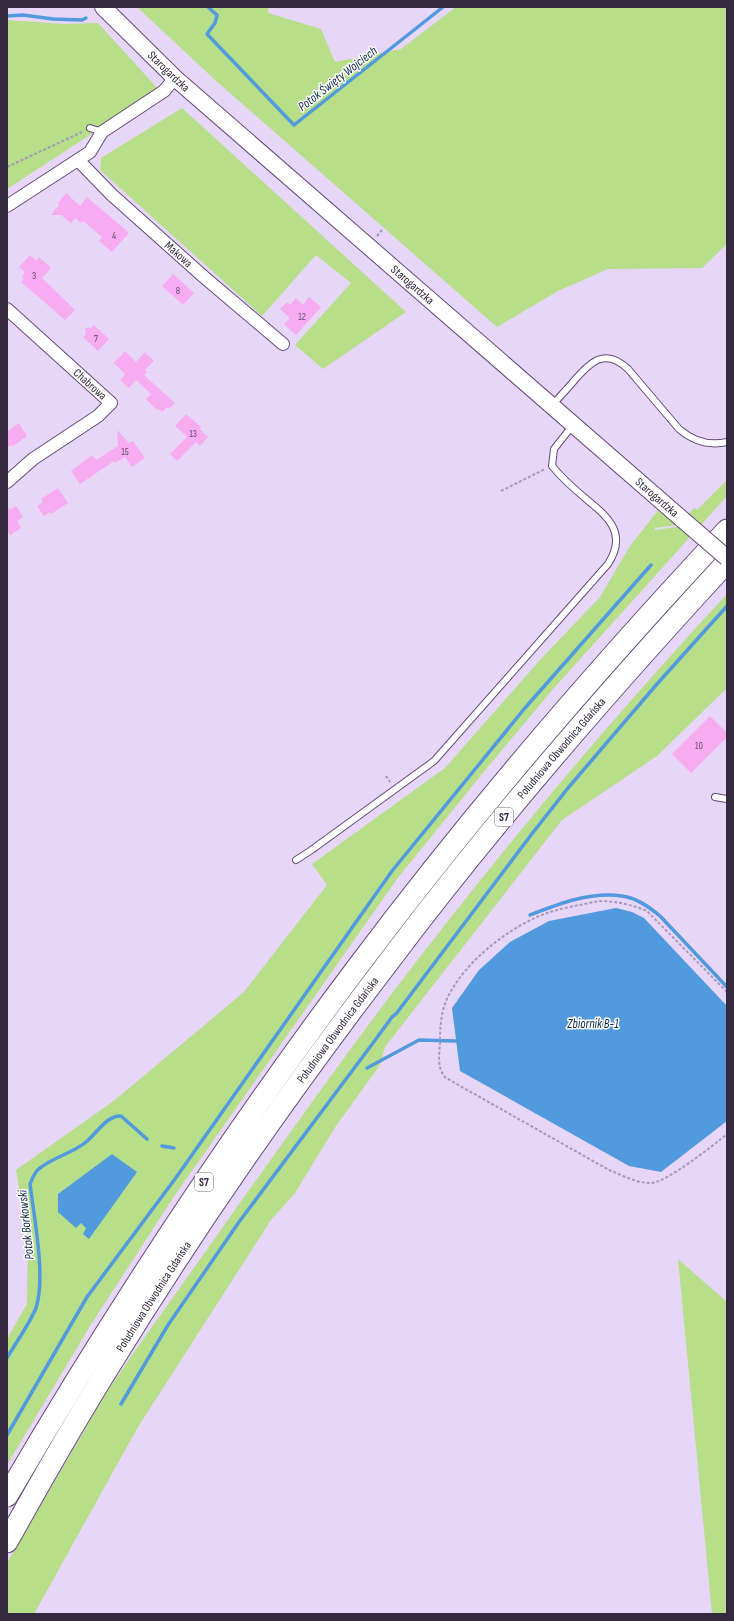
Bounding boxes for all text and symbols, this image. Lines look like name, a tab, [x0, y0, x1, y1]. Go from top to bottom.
water label: Potok Święty Wojciech	[295, 43, 381, 115]
street label: Starogardzka	[144, 48, 193, 96]
house number: 4	[112, 230, 116, 242]
street label: Makowa	[161, 238, 196, 271]
street label: Starogardzka	[387, 262, 437, 308]
house number: 3	[32, 270, 36, 282]
house number: 8	[176, 285, 180, 297]
house number: 12	[298, 311, 306, 323]
house number: 7	[94, 333, 98, 345]
street label: Chabrowa	[70, 366, 110, 404]
house number: 13	[189, 428, 197, 440]
house number: 15	[121, 446, 129, 458]
street label: Starogardzka	[632, 475, 682, 521]
street label: Południowa Obwodnica Gdańska	[514, 695, 609, 802]
house number: 10	[695, 740, 703, 752]
road number: S7	[495, 808, 513, 826]
street label: Południowa Obwodnica Gdańska	[294, 974, 383, 1086]
water label: Zbiornik B-1	[566, 1016, 619, 1032]
road number: S7	[195, 1173, 213, 1191]
water label: Potok Borkowski	[14, 1189, 38, 1261]
street label: Południowa Obwodnica Gdańska	[113, 1238, 195, 1355]

